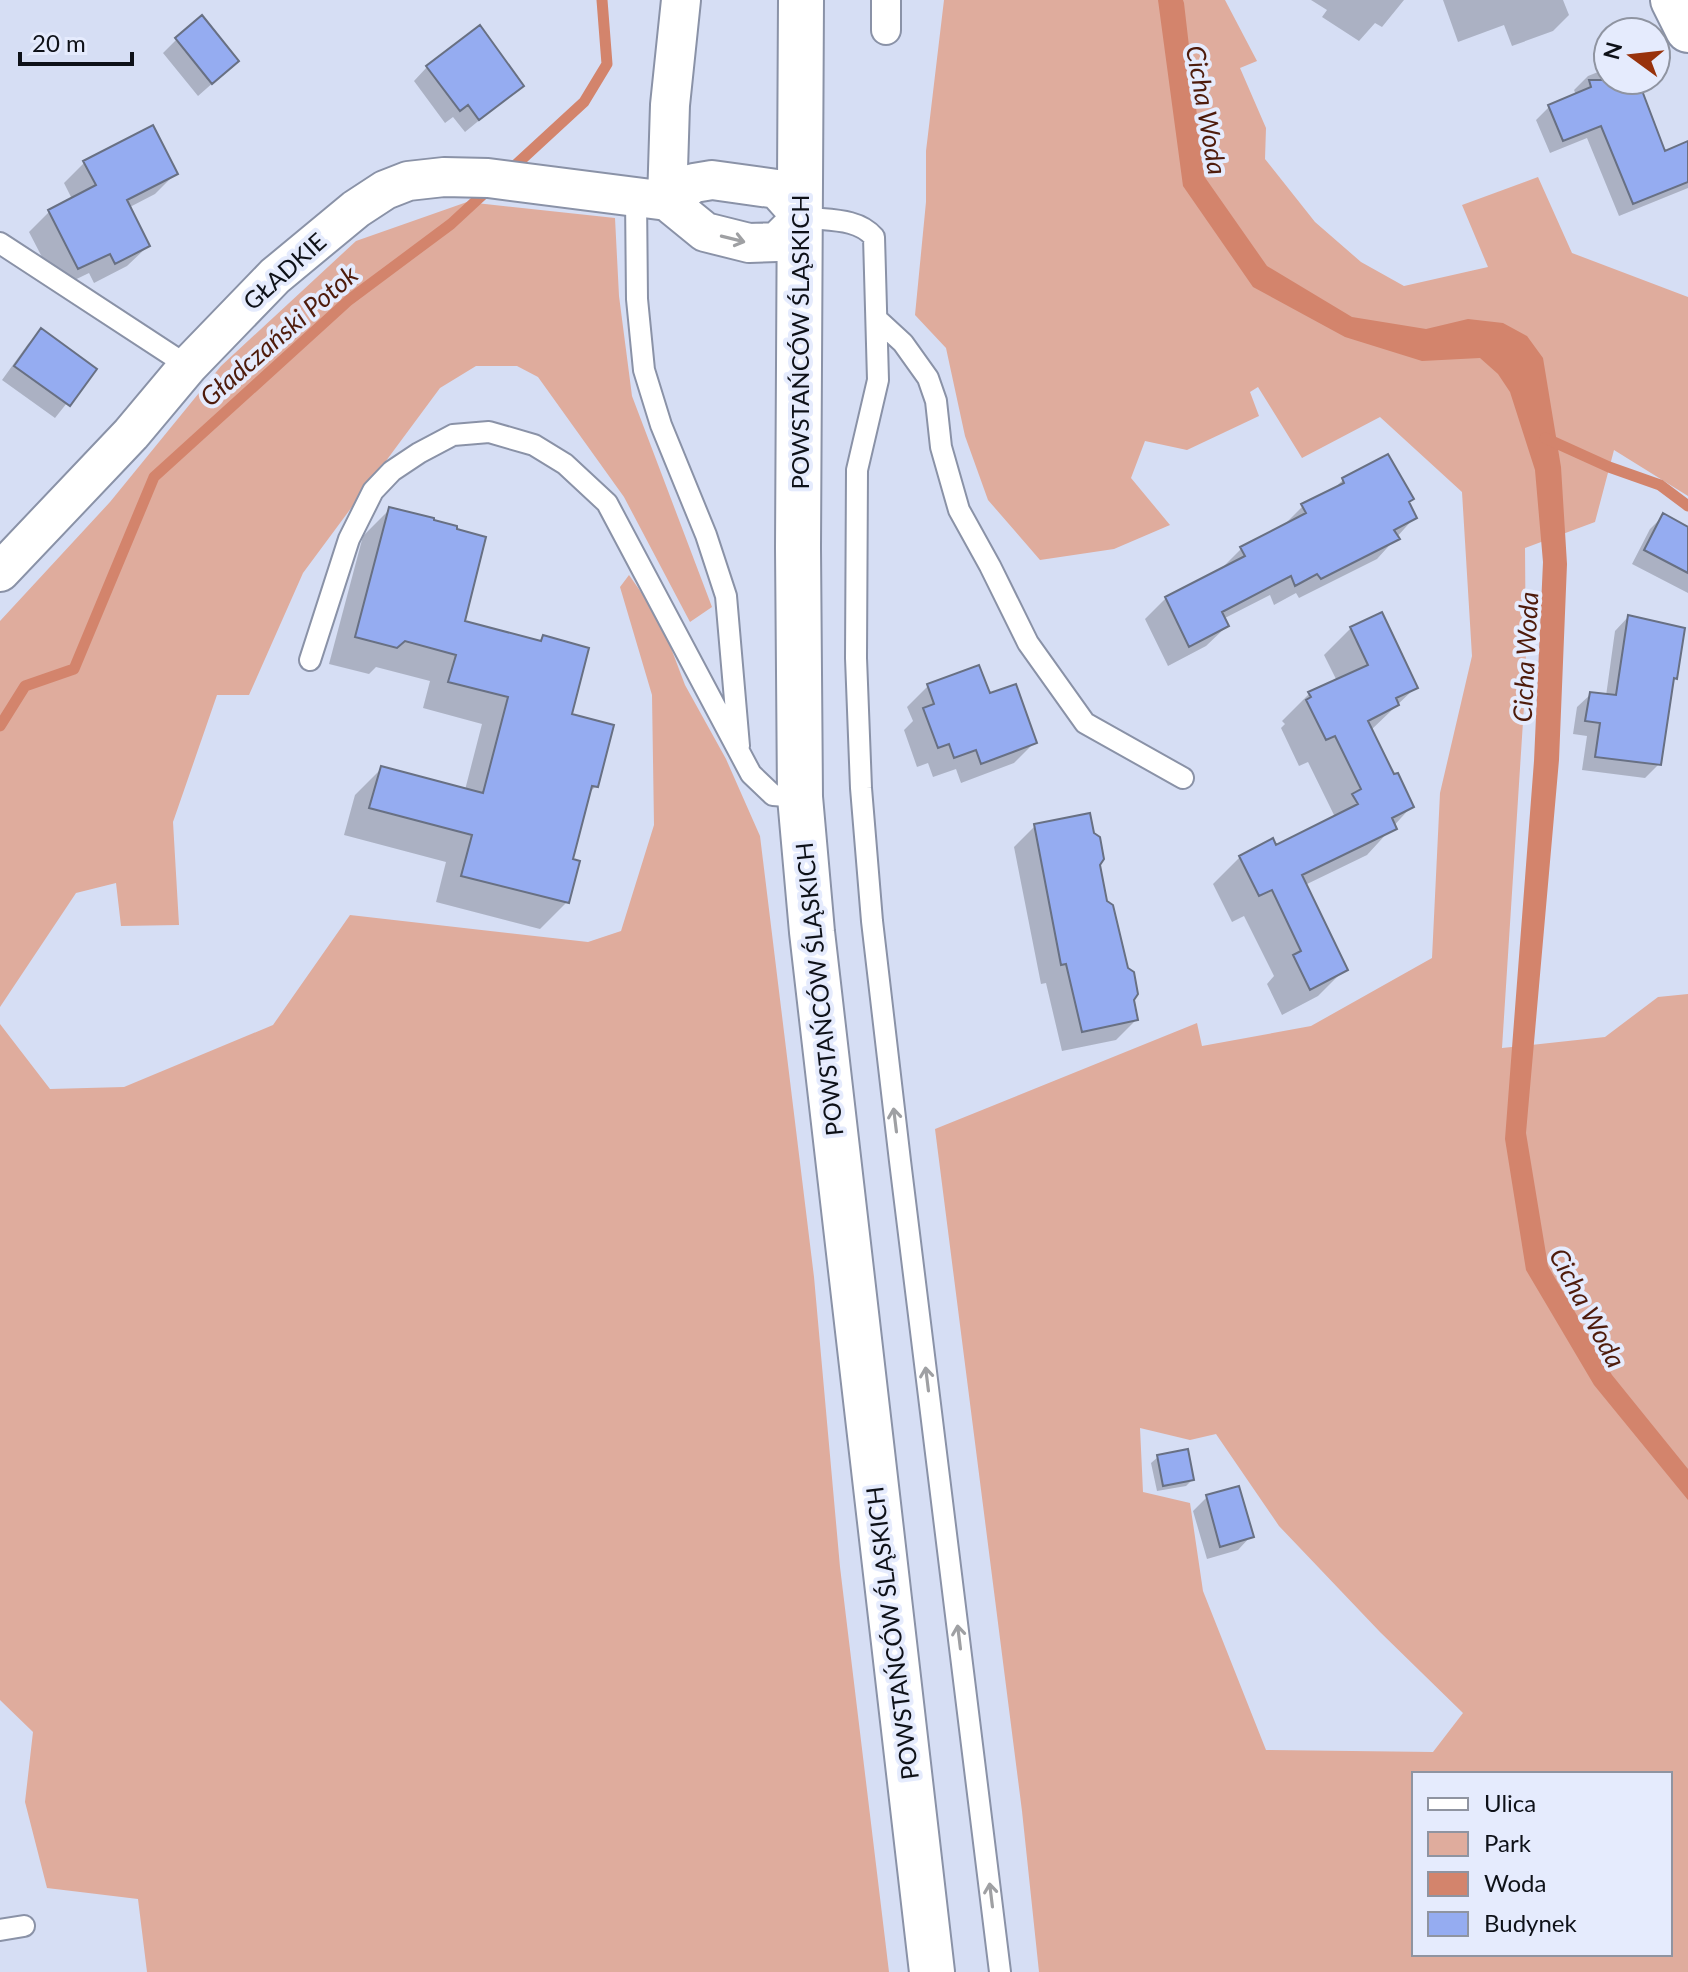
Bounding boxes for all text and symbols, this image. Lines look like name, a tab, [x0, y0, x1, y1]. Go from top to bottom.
scale bar	[20, 16, 132, 66]
north arrow	[1592, 16, 1672, 96]
text: 20 m	[32, 28, 86, 57]
text: N	[1597, 39, 1627, 62]
water label: Cicha Woda	[1180, 43, 1234, 177]
street label: POWSTAŃCÓW ŚLĄSKICH	[785, 194, 814, 490]
street label: GŁADKIE	[237, 226, 331, 316]
one-way arrow	[720, 232, 746, 247]
water label: Gładczański Potok	[193, 258, 364, 412]
water label: Cicha Woda	[1506, 591, 1544, 723]
street label: POWSTAŃCÓW ŚLĄSKICH	[789, 841, 848, 1137]
one-way arrow	[888, 1108, 903, 1134]
water label: Cicha Woda	[1543, 1242, 1633, 1373]
one-way arrow	[919, 1366, 934, 1392]
street label: POWSTAŃCÓW ŚLĄSKICH	[859, 1485, 924, 1781]
one-way arrow	[951, 1624, 966, 1650]
legend	[1412, 1772, 1672, 1956]
text: Ulica	[1484, 1788, 1536, 1817]
text: Park	[1484, 1828, 1532, 1857]
text: Woda	[1484, 1868, 1546, 1897]
one-way arrow	[983, 1882, 998, 1908]
text: Budynek	[1484, 1908, 1578, 1937]

